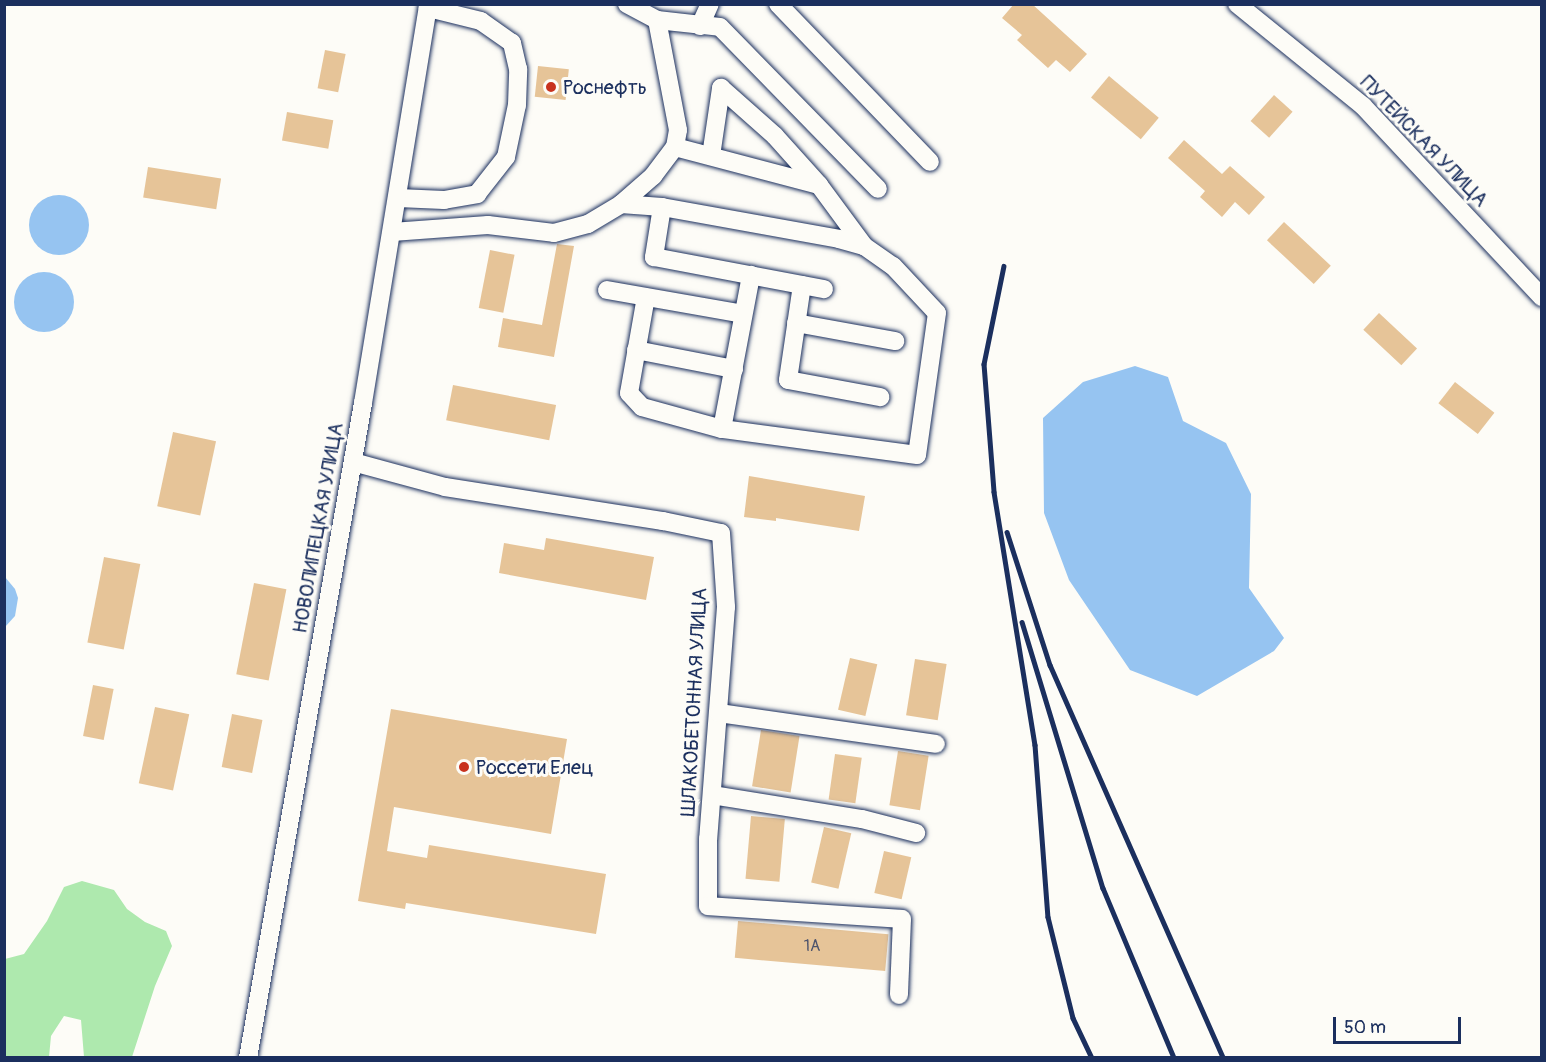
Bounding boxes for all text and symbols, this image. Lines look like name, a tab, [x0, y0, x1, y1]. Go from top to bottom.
street label: ПУТЕЙСКАЯ УЛИЦА	[1355, 70, 1493, 212]
place label: Роснефть	[563, 75, 647, 99]
marker: Роснефть	[544, 80, 558, 94]
street label: НОВОЛИПЕЦКАЯ УЛИЦА	[288, 421, 348, 635]
street label: ШЛАКОБЕТОННАЯ УЛИЦА	[676, 587, 712, 817]
place label: Россети Елец	[476, 755, 593, 779]
marker: Россети Елец	[457, 760, 471, 774]
house number: 1А	[804, 936, 820, 956]
scale bar	[1336, 1005, 1464, 1043]
text: 50 m	[1344, 1016, 1386, 1039]

